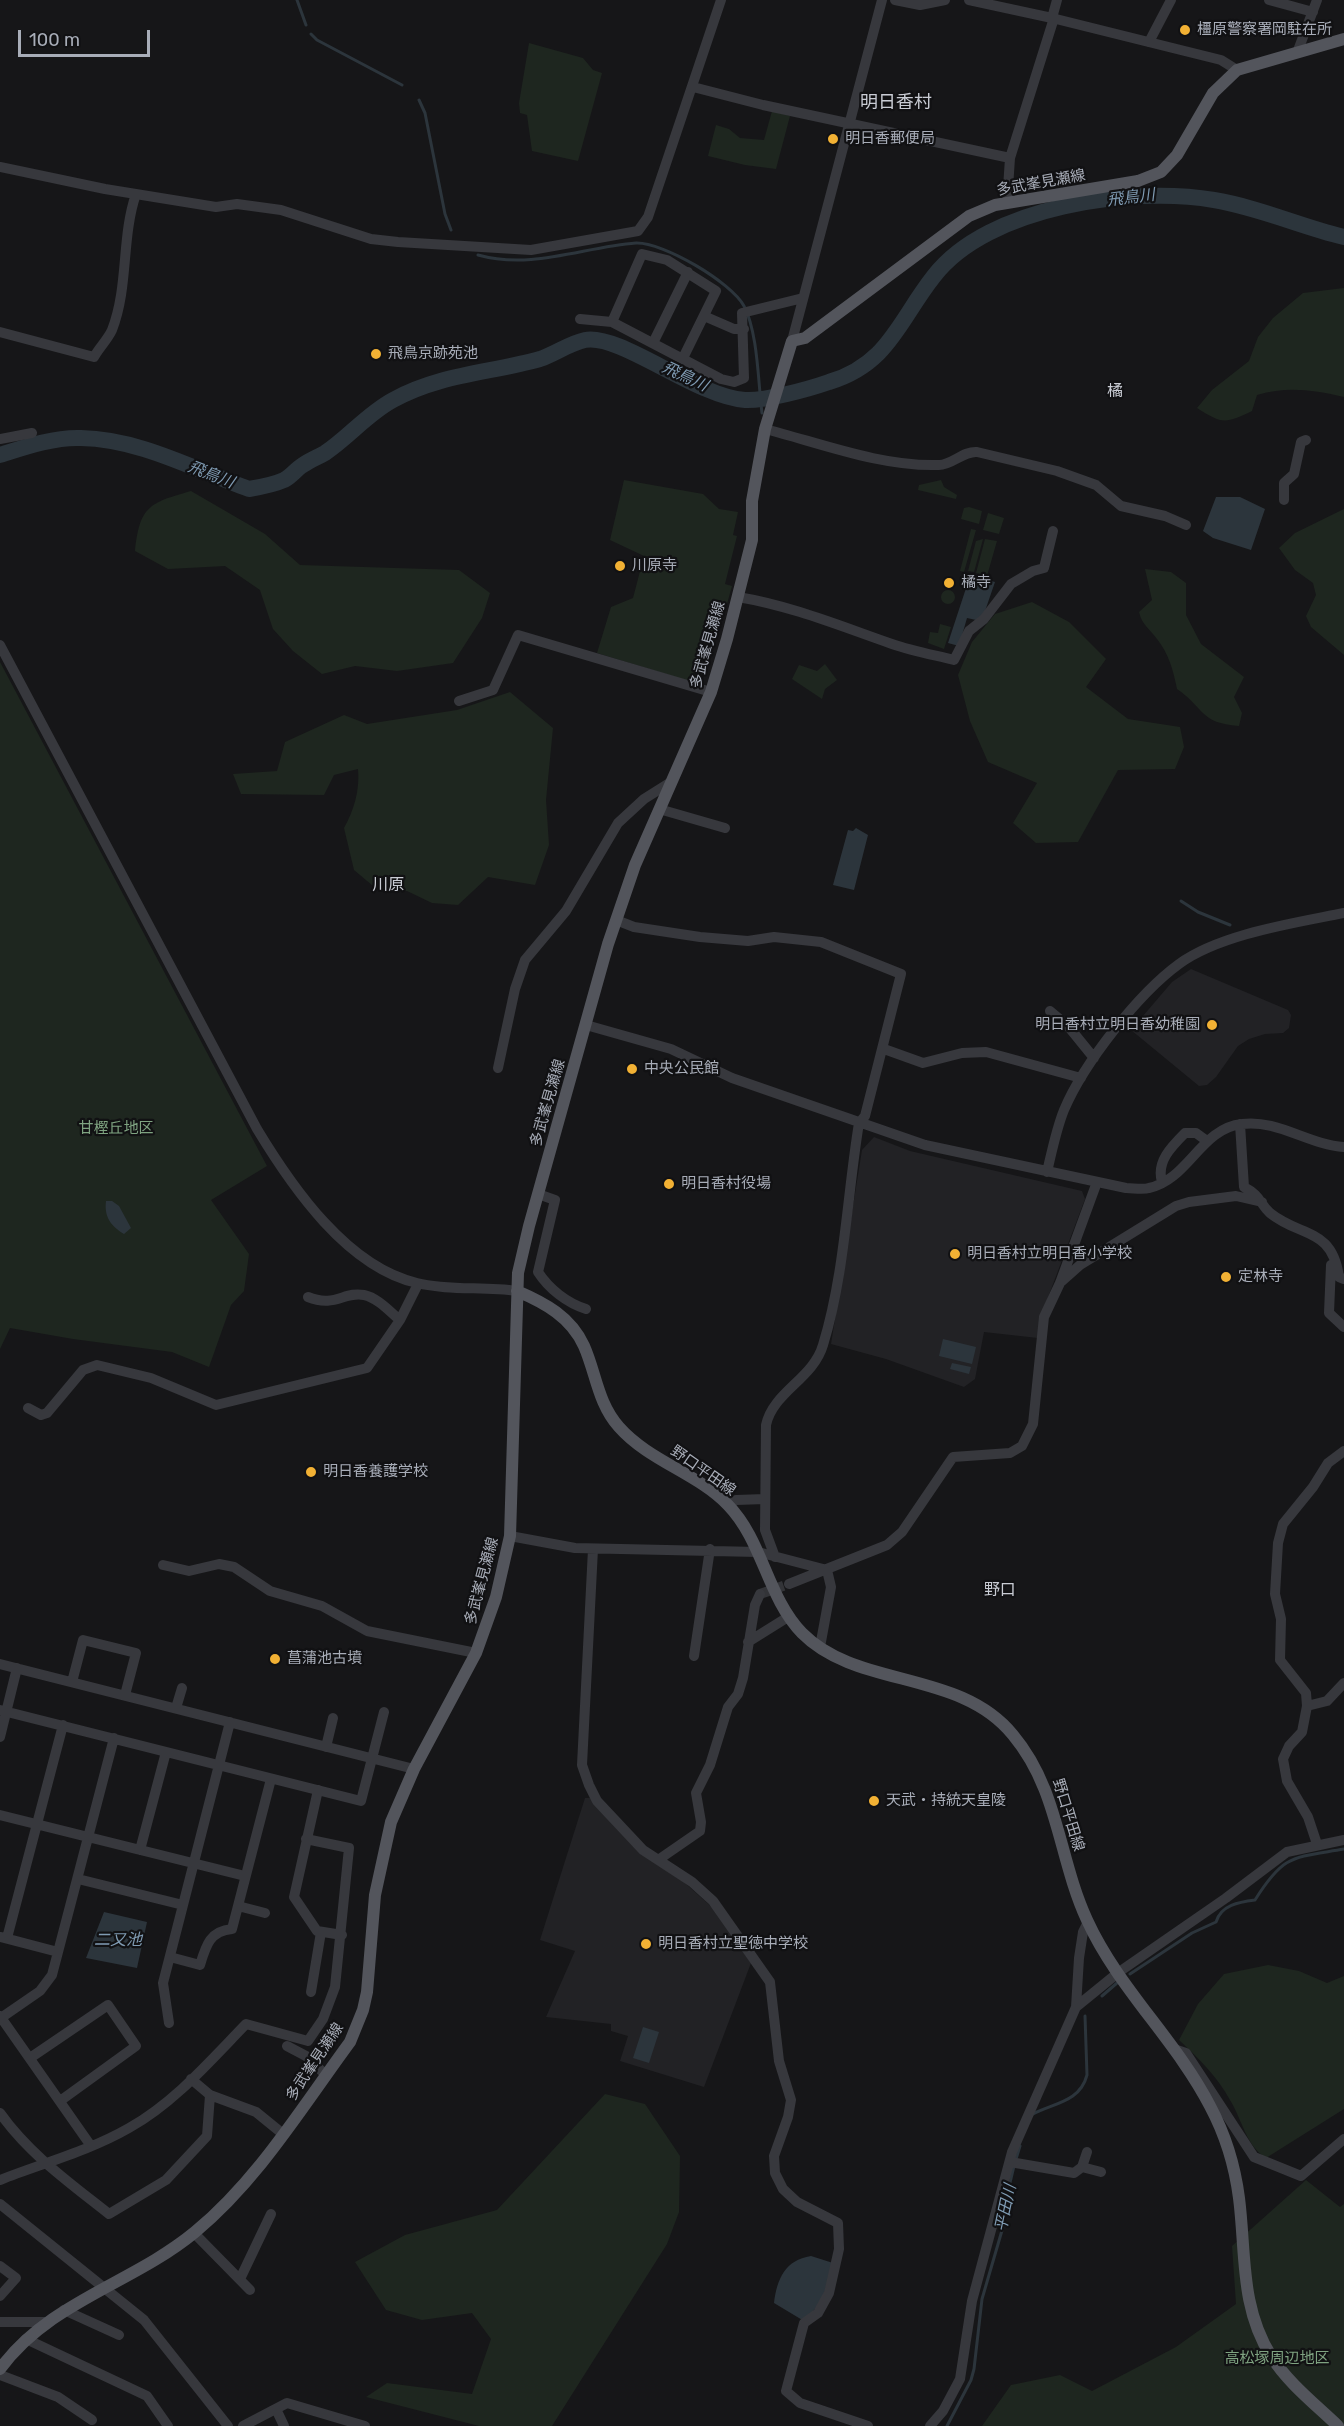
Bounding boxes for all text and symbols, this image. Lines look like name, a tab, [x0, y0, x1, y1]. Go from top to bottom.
scale bar	[21, 18, 153, 56]
place label: 橿原警察署岡駐在所	[1197, 21, 1332, 39]
marker: 橿原警察署岡駐在所	[1178, 23, 1192, 37]
text: 100 m	[29, 29, 80, 51]
district label: 明日香村	[860, 92, 932, 114]
place label: 明日香郵便局	[845, 130, 935, 148]
marker: 明日香郵便局	[826, 132, 840, 146]
street label: 多武峯見瀬線	[995, 166, 1087, 200]
water label: 飛鳥川	[1106, 186, 1156, 210]
place label: 飛鳥京跡苑池	[388, 345, 478, 363]
marker: 飛鳥京跡苑池	[369, 347, 383, 361]
water label: 飛鳥川	[659, 358, 711, 396]
district label: 橘	[1107, 381, 1123, 401]
water label: 飛鳥川	[185, 457, 237, 493]
place label: 川原寺	[632, 557, 677, 575]
marker: 川原寺	[613, 559, 627, 573]
place label: 橘寺	[961, 574, 991, 592]
marker: 橘寺	[942, 576, 956, 590]
street label: 多武峯見瀬線	[687, 599, 729, 691]
district label: 川原	[372, 875, 404, 895]
place label: 明日香村立明日香幼稚園	[1035, 1016, 1200, 1034]
marker: 明日香村立明日香幼稚園	[1205, 1018, 1219, 1032]
street label: 多武峯見瀬線	[527, 1057, 569, 1149]
place label: 中央公民館	[644, 1060, 719, 1078]
marker: 中央公民館	[625, 1062, 639, 1076]
park label: 甘樫丘地区	[79, 1120, 153, 1138]
place label: 明日香村役場	[681, 1175, 771, 1193]
marker: 明日香村役場	[662, 1177, 676, 1191]
place label: 明日香村立明日香小学校	[967, 1245, 1132, 1263]
marker: 明日香村立明日香小学校	[948, 1247, 962, 1261]
place label: 定林寺	[1238, 1268, 1283, 1286]
marker: 定林寺	[1219, 1270, 1233, 1284]
street label: 野口平田線	[667, 1442, 739, 1500]
place label: 明日香養護学校	[323, 1463, 428, 1481]
marker: 明日香養護学校	[304, 1465, 318, 1479]
street label: 多武峯見瀬線	[462, 1535, 502, 1627]
district label: 野口	[984, 1580, 1016, 1600]
place label: 菖蒲池古墳	[287, 1650, 362, 1668]
marker: 菖蒲池古墳	[268, 1652, 282, 1666]
street label: 野口平田線	[1048, 1777, 1088, 1853]
place label: 天武・持統天皇陵	[886, 1792, 1006, 1810]
marker: 天武・持統天皇陵	[867, 1794, 881, 1808]
water label: 二又池	[94, 1930, 142, 1950]
place label: 明日香村立聖徳中学校	[658, 1935, 808, 1953]
marker: 明日香村立聖徳中学校	[639, 1937, 653, 1951]
street label: 多武峯見瀬線	[282, 2020, 348, 2104]
water label: 平田川	[992, 2183, 1020, 2233]
park label: 高松塚周辺地区	[1225, 2350, 1329, 2368]

